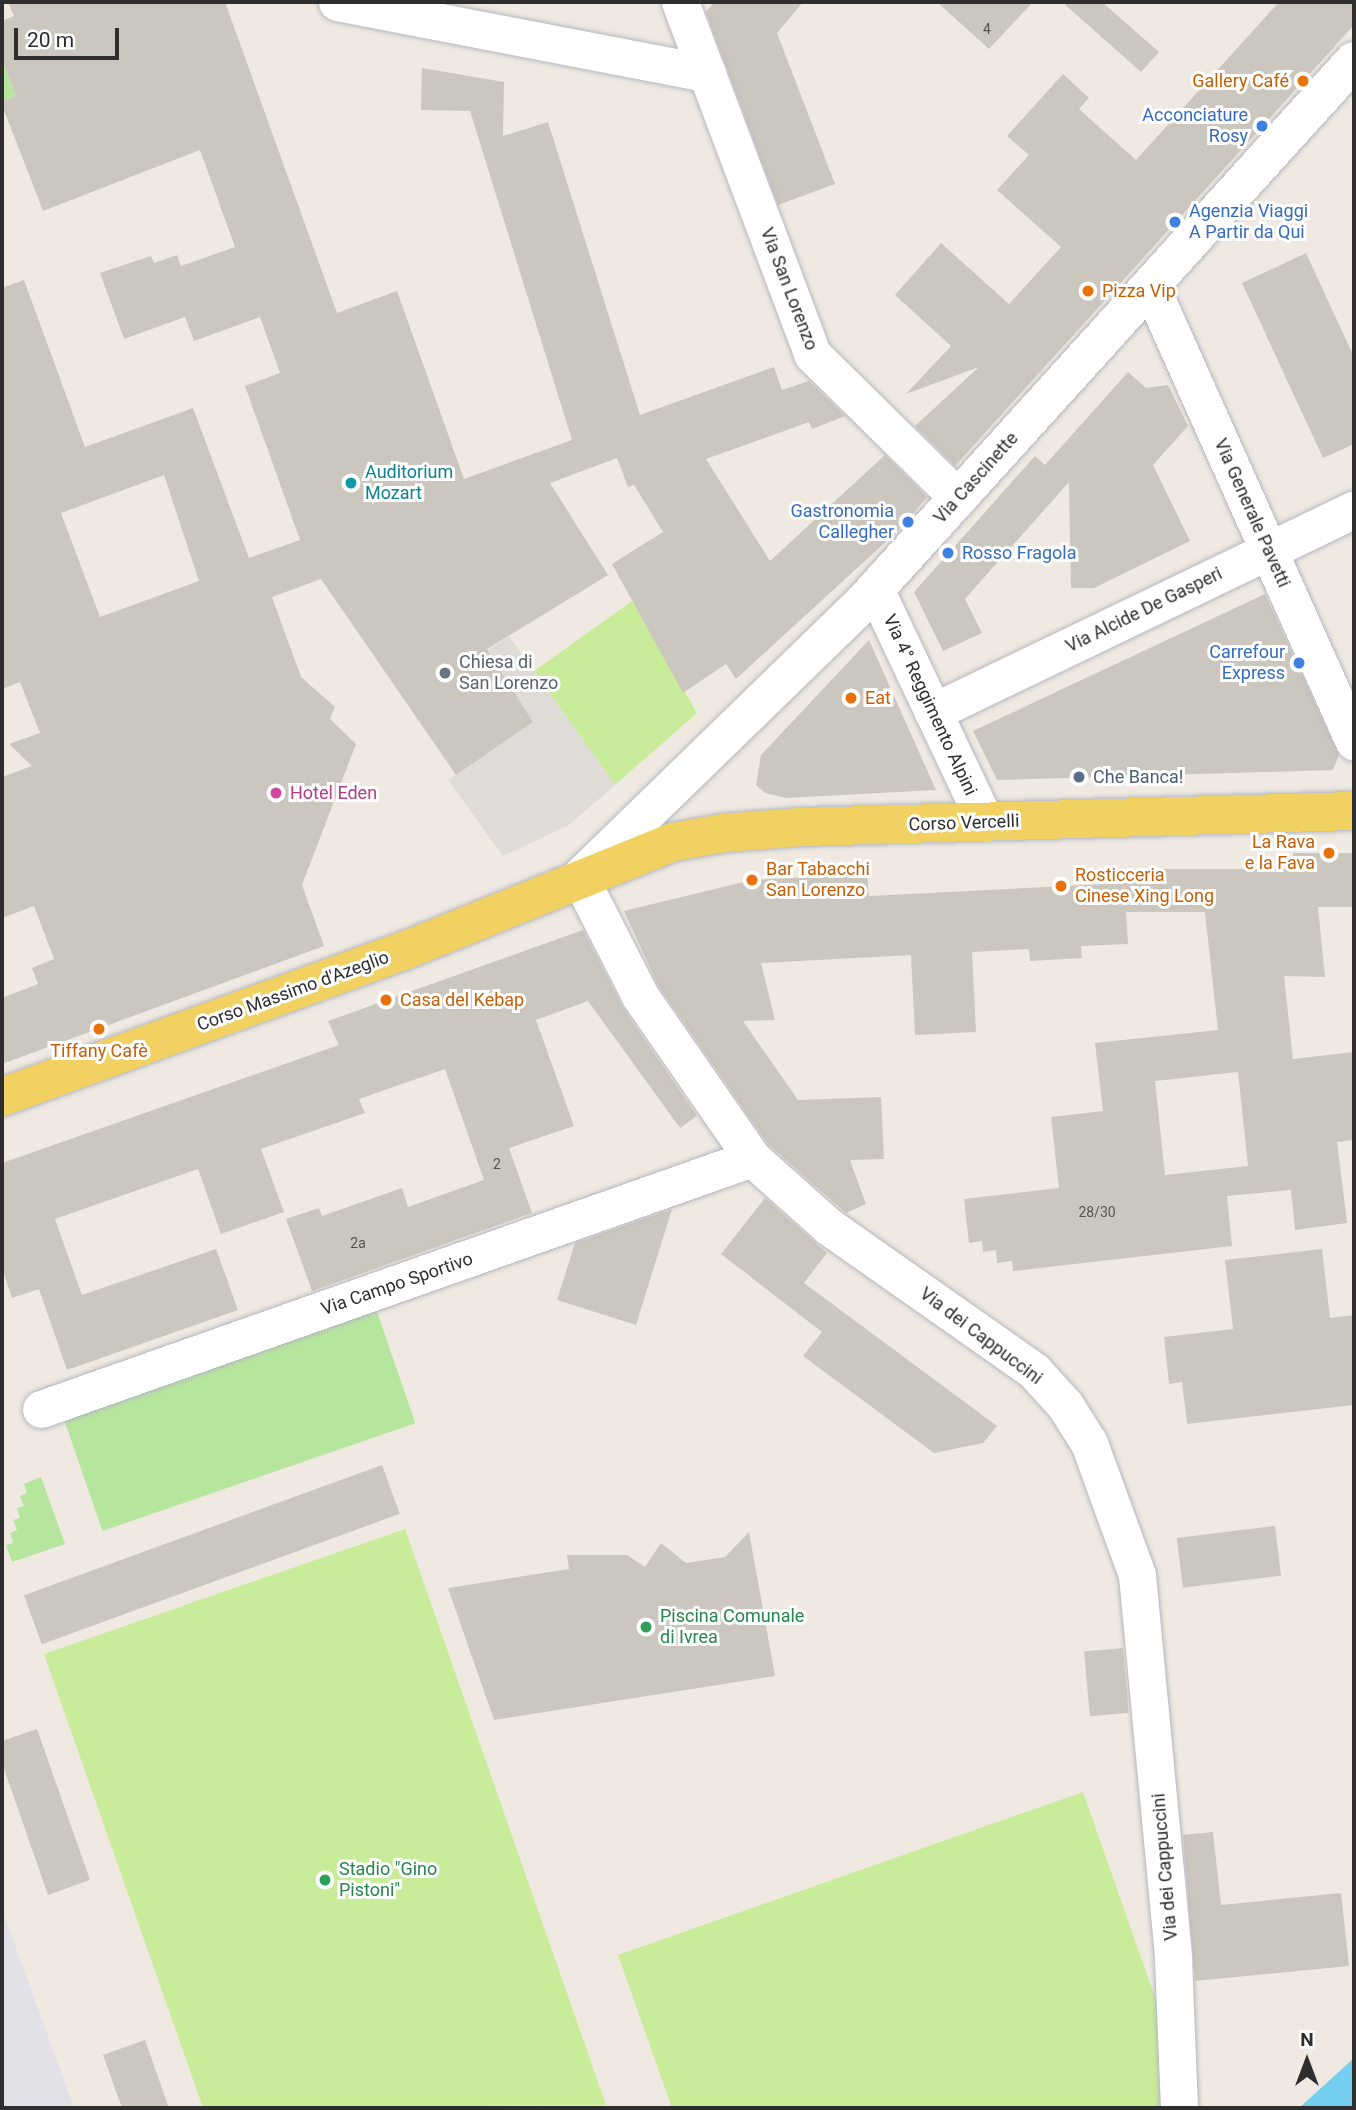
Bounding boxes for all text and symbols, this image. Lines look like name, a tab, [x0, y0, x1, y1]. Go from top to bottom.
scale bar	[18, 14, 122, 58]
house number: 4	[983, 21, 991, 37]
text: 20 m	[27, 28, 74, 52]
place label: Gallery Café	[1192, 70, 1289, 92]
marker: Gallery Café	[1295, 73, 1311, 89]
place label: Acconciature Rosy	[1142, 105, 1248, 148]
marker: Acconciature Rosy	[1254, 118, 1270, 134]
place label: Agenzia Viaggi A Partir da Qui	[1189, 201, 1308, 244]
marker: Agenzia Viaggi A Partir da Qui	[1167, 214, 1183, 230]
street label: Via San Lorenzo	[756, 225, 822, 353]
place label: Pizza Vip	[1102, 280, 1176, 302]
marker: Pizza Vip	[1080, 283, 1096, 299]
street label: Via Cascinette	[929, 428, 1023, 528]
street label: Via Generale Pavetti	[1209, 435, 1295, 591]
place label: Auditorium Mozart	[365, 462, 453, 504]
marker: Auditorium Mozart	[343, 475, 359, 491]
place label: Gastronomia Callegher	[790, 501, 894, 544]
marker: Gastronomia Callegher	[900, 514, 916, 530]
place label: Rosso Fragola	[962, 542, 1076, 564]
marker: Rosso Fragola	[940, 545, 956, 561]
street label: Via Alcide De Gasperi	[1062, 563, 1226, 657]
street label: Via 4° Reggimento Alpini	[879, 611, 981, 799]
place label: Carrefour Express	[1209, 642, 1285, 684]
place label: Chiesa di San Lorenzo	[459, 652, 558, 694]
marker: Carrefour Express	[1291, 655, 1307, 671]
marker: Chiesa di San Lorenzo	[437, 665, 453, 681]
place label: Eat	[865, 687, 891, 709]
marker: Eat	[843, 690, 859, 706]
place label: Che Banca!	[1093, 766, 1183, 788]
marker: Che Banca!	[1071, 769, 1087, 785]
place label: Hotel Eden	[290, 782, 377, 804]
marker: Hotel Eden	[268, 785, 284, 801]
street label: Corso Vercelli	[908, 810, 1020, 836]
place label: La Rava e la Fava	[1245, 832, 1315, 874]
marker: La Rava e la Fava	[1321, 845, 1337, 861]
place label: Bar Tabacchi San Lorenzo	[766, 859, 870, 902]
place label: Rosticceria Cinese Xing Long	[1075, 865, 1214, 908]
marker: Bar Tabacchi San Lorenzo	[744, 872, 760, 888]
marker: Rosticceria Cinese Xing Long	[1053, 878, 1069, 894]
street label: Corso Massimo d'Azeglio	[194, 946, 392, 1036]
place label: Casa del Kebap	[400, 989, 524, 1011]
marker: Casa del Kebap	[378, 992, 394, 1008]
marker: Tiffany Cafè	[91, 1021, 107, 1037]
place label: Tiffany Cafè	[50, 1040, 148, 1062]
house number: 2	[493, 1156, 501, 1172]
house number: 28/30	[1078, 1204, 1116, 1220]
house number: 2a	[350, 1235, 366, 1251]
street label: Via Campo Sportivo	[318, 1248, 476, 1320]
street label: Via dei Cappuccini	[915, 1283, 1047, 1389]
place label: Piscina Comunale di Ivrea	[660, 1606, 804, 1648]
marker: Piscina Comunale di Ivrea	[638, 1619, 654, 1635]
street label: Via dei Cappuccini	[1148, 1792, 1182, 1942]
place label: Stadio "Gino Pistoni"	[339, 1859, 437, 1902]
marker: Stadio "Gino Pistoni"	[317, 1872, 333, 1888]
north arrow	[1272, 2026, 1342, 2096]
text: N	[1300, 2028, 1314, 2051]

